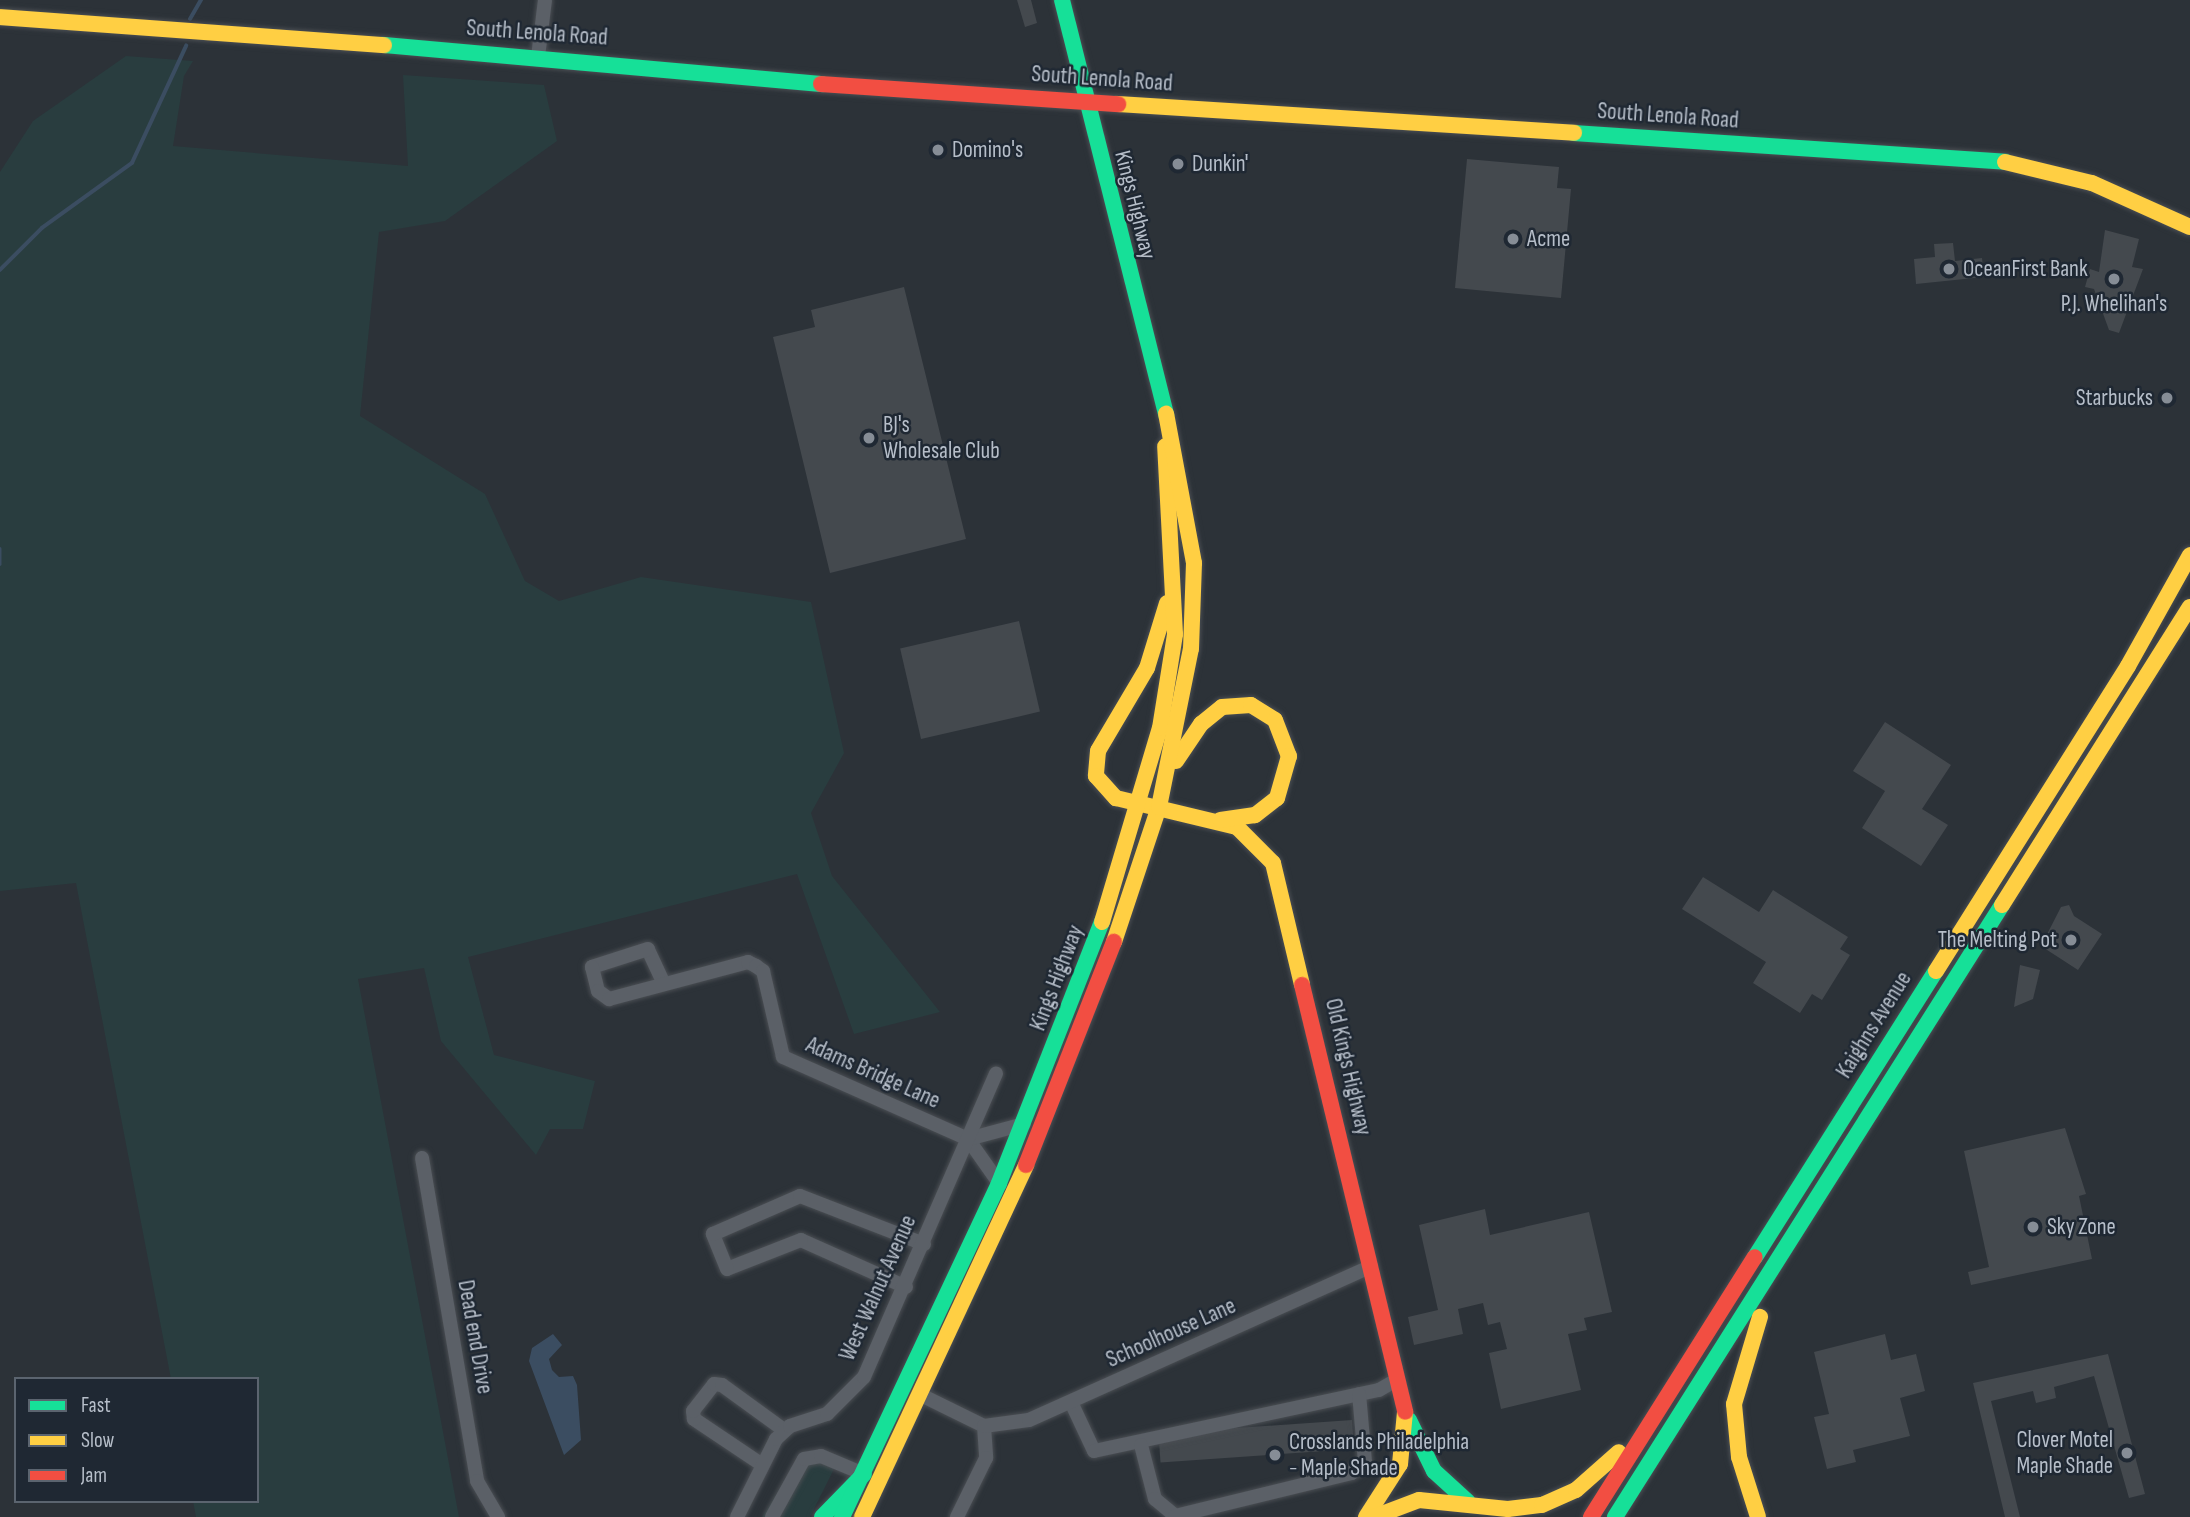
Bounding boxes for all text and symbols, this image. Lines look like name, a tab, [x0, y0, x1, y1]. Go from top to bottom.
street label: South Lenola Road	[465, 14, 609, 52]
street label: South Lenola Road	[1030, 60, 1174, 98]
street label: South Lenola Road	[1596, 97, 1740, 135]
place label: Domino's	[952, 136, 1023, 164]
marker: Domino's	[930, 142, 946, 158]
street label: Kings Highway	[1108, 148, 1162, 262]
place label: Dunkin'	[1192, 150, 1248, 178]
marker: Dunkin'	[1170, 156, 1186, 172]
place label: Acme	[1527, 225, 1570, 253]
marker: Acme	[1505, 231, 1521, 247]
place label: OceanFirst Bank	[1963, 255, 2088, 283]
marker: OceanFirst Bank	[1941, 261, 1957, 277]
marker: P.J. Whelihan's	[2106, 271, 2122, 287]
place label: P.J. Whelihan's	[2061, 290, 2167, 318]
place label: Starbucks	[2076, 384, 2153, 412]
marker: Starbucks	[2159, 390, 2175, 406]
place label: BJ's Wholesale Club	[883, 411, 1000, 465]
marker: BJ's Wholesale Club	[861, 430, 877, 446]
street label: Kings Highway	[1024, 921, 1090, 1035]
place label: The Melting Pot	[1938, 926, 2057, 954]
marker: The Melting Pot	[2063, 932, 2079, 948]
street label: Kaighns Avenue	[1830, 967, 1918, 1083]
street label: Old Kings Highway	[1319, 996, 1377, 1138]
street label: Adams Bridge Lane	[802, 1031, 944, 1115]
street label: West Walnut Avenue	[834, 1211, 922, 1365]
place label: Sky Zone	[2047, 1213, 2116, 1241]
marker: Sky Zone	[2025, 1219, 2041, 1235]
street label: Dead end Drive	[451, 1278, 499, 1396]
street label: Schoolhouse Lane	[1102, 1292, 1240, 1374]
legend	[14, 1377, 259, 1503]
text: Fast	[81, 1393, 111, 1418]
place label: Clover Motel Maple Shade	[2016, 1426, 2113, 1480]
text: Slow	[81, 1428, 114, 1453]
place label: Crosslands Philadelphia - Maple Shade	[1289, 1428, 1469, 1482]
marker: Clover Motel Maple Shade	[2119, 1445, 2135, 1461]
marker: Crosslands Philadelphia - Maple Shade	[1267, 1447, 1283, 1463]
text: Jam	[81, 1463, 107, 1488]

